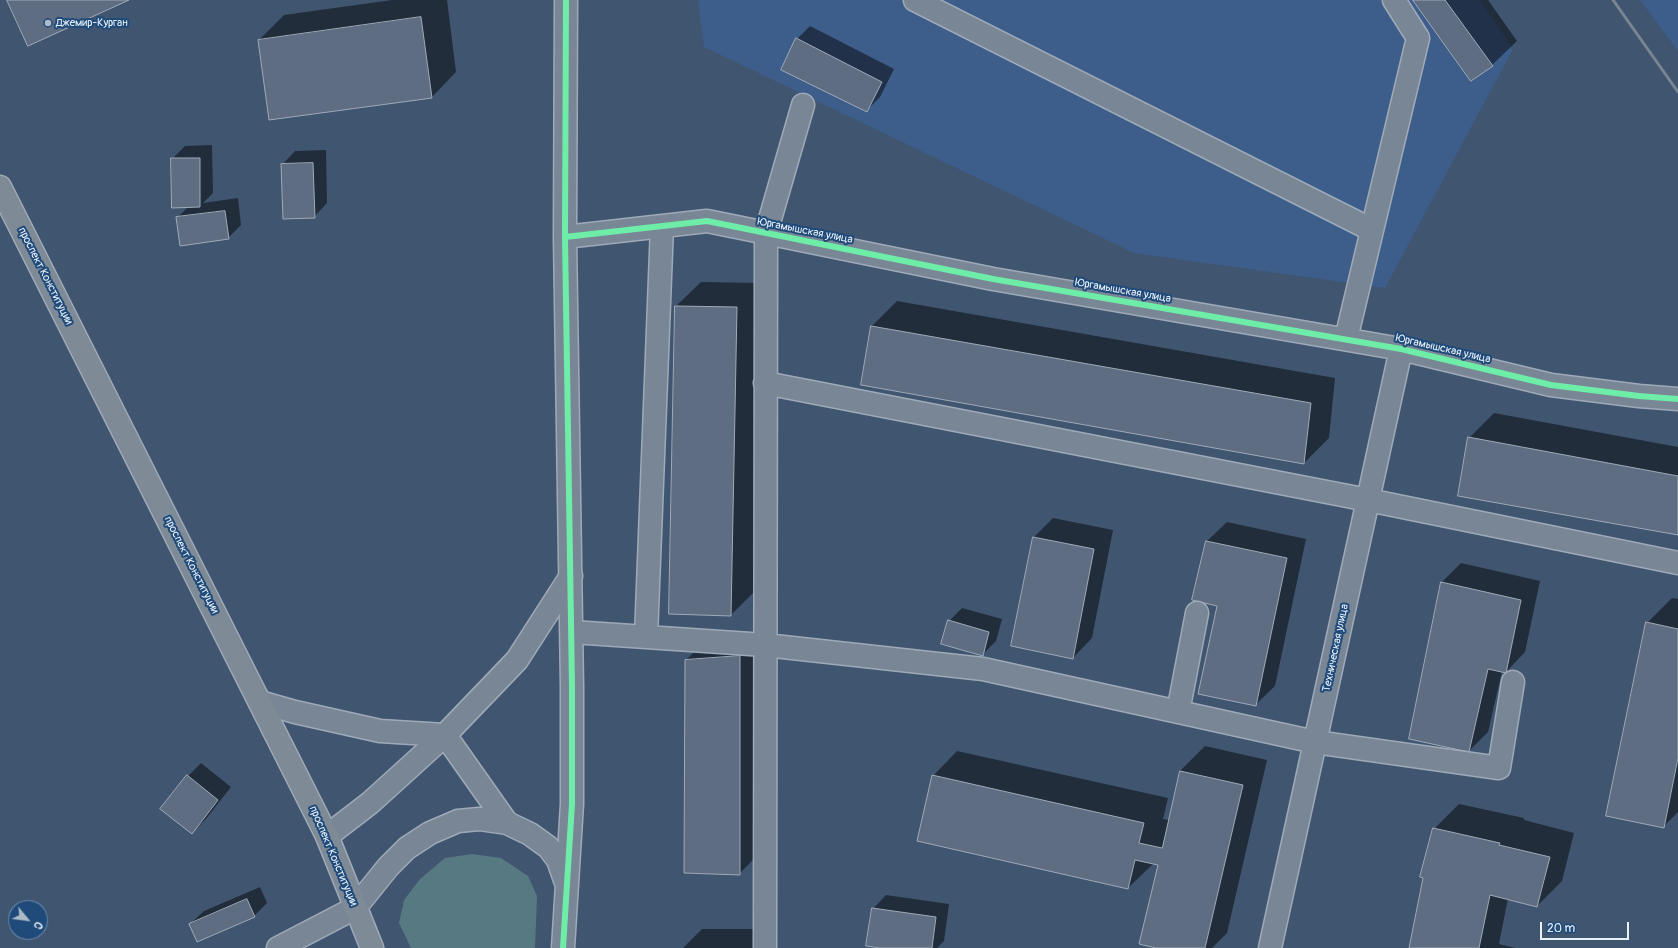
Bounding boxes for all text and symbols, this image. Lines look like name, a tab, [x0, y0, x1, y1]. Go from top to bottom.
place label: Джемир-Курган	[56, 16, 128, 30]
marker: Джемир-Курган	[43, 18, 53, 28]
street label: Юргамышская улица	[756, 215, 854, 247]
street label: проспект Конституции	[15, 225, 75, 327]
street label: Юргамышская улица	[1074, 276, 1172, 306]
street label: Юргамышская улица	[1394, 332, 1492, 366]
street label: проспект Конституции	[161, 514, 221, 616]
street label: Техническая улица	[1320, 603, 1352, 693]
street label: проспект Конституции	[306, 804, 360, 908]
north arrow	[8, 900, 48, 940]
scale bar	[1542, 914, 1631, 940]
text: С	[31, 919, 45, 932]
text: 20 m	[1547, 921, 1575, 936]

